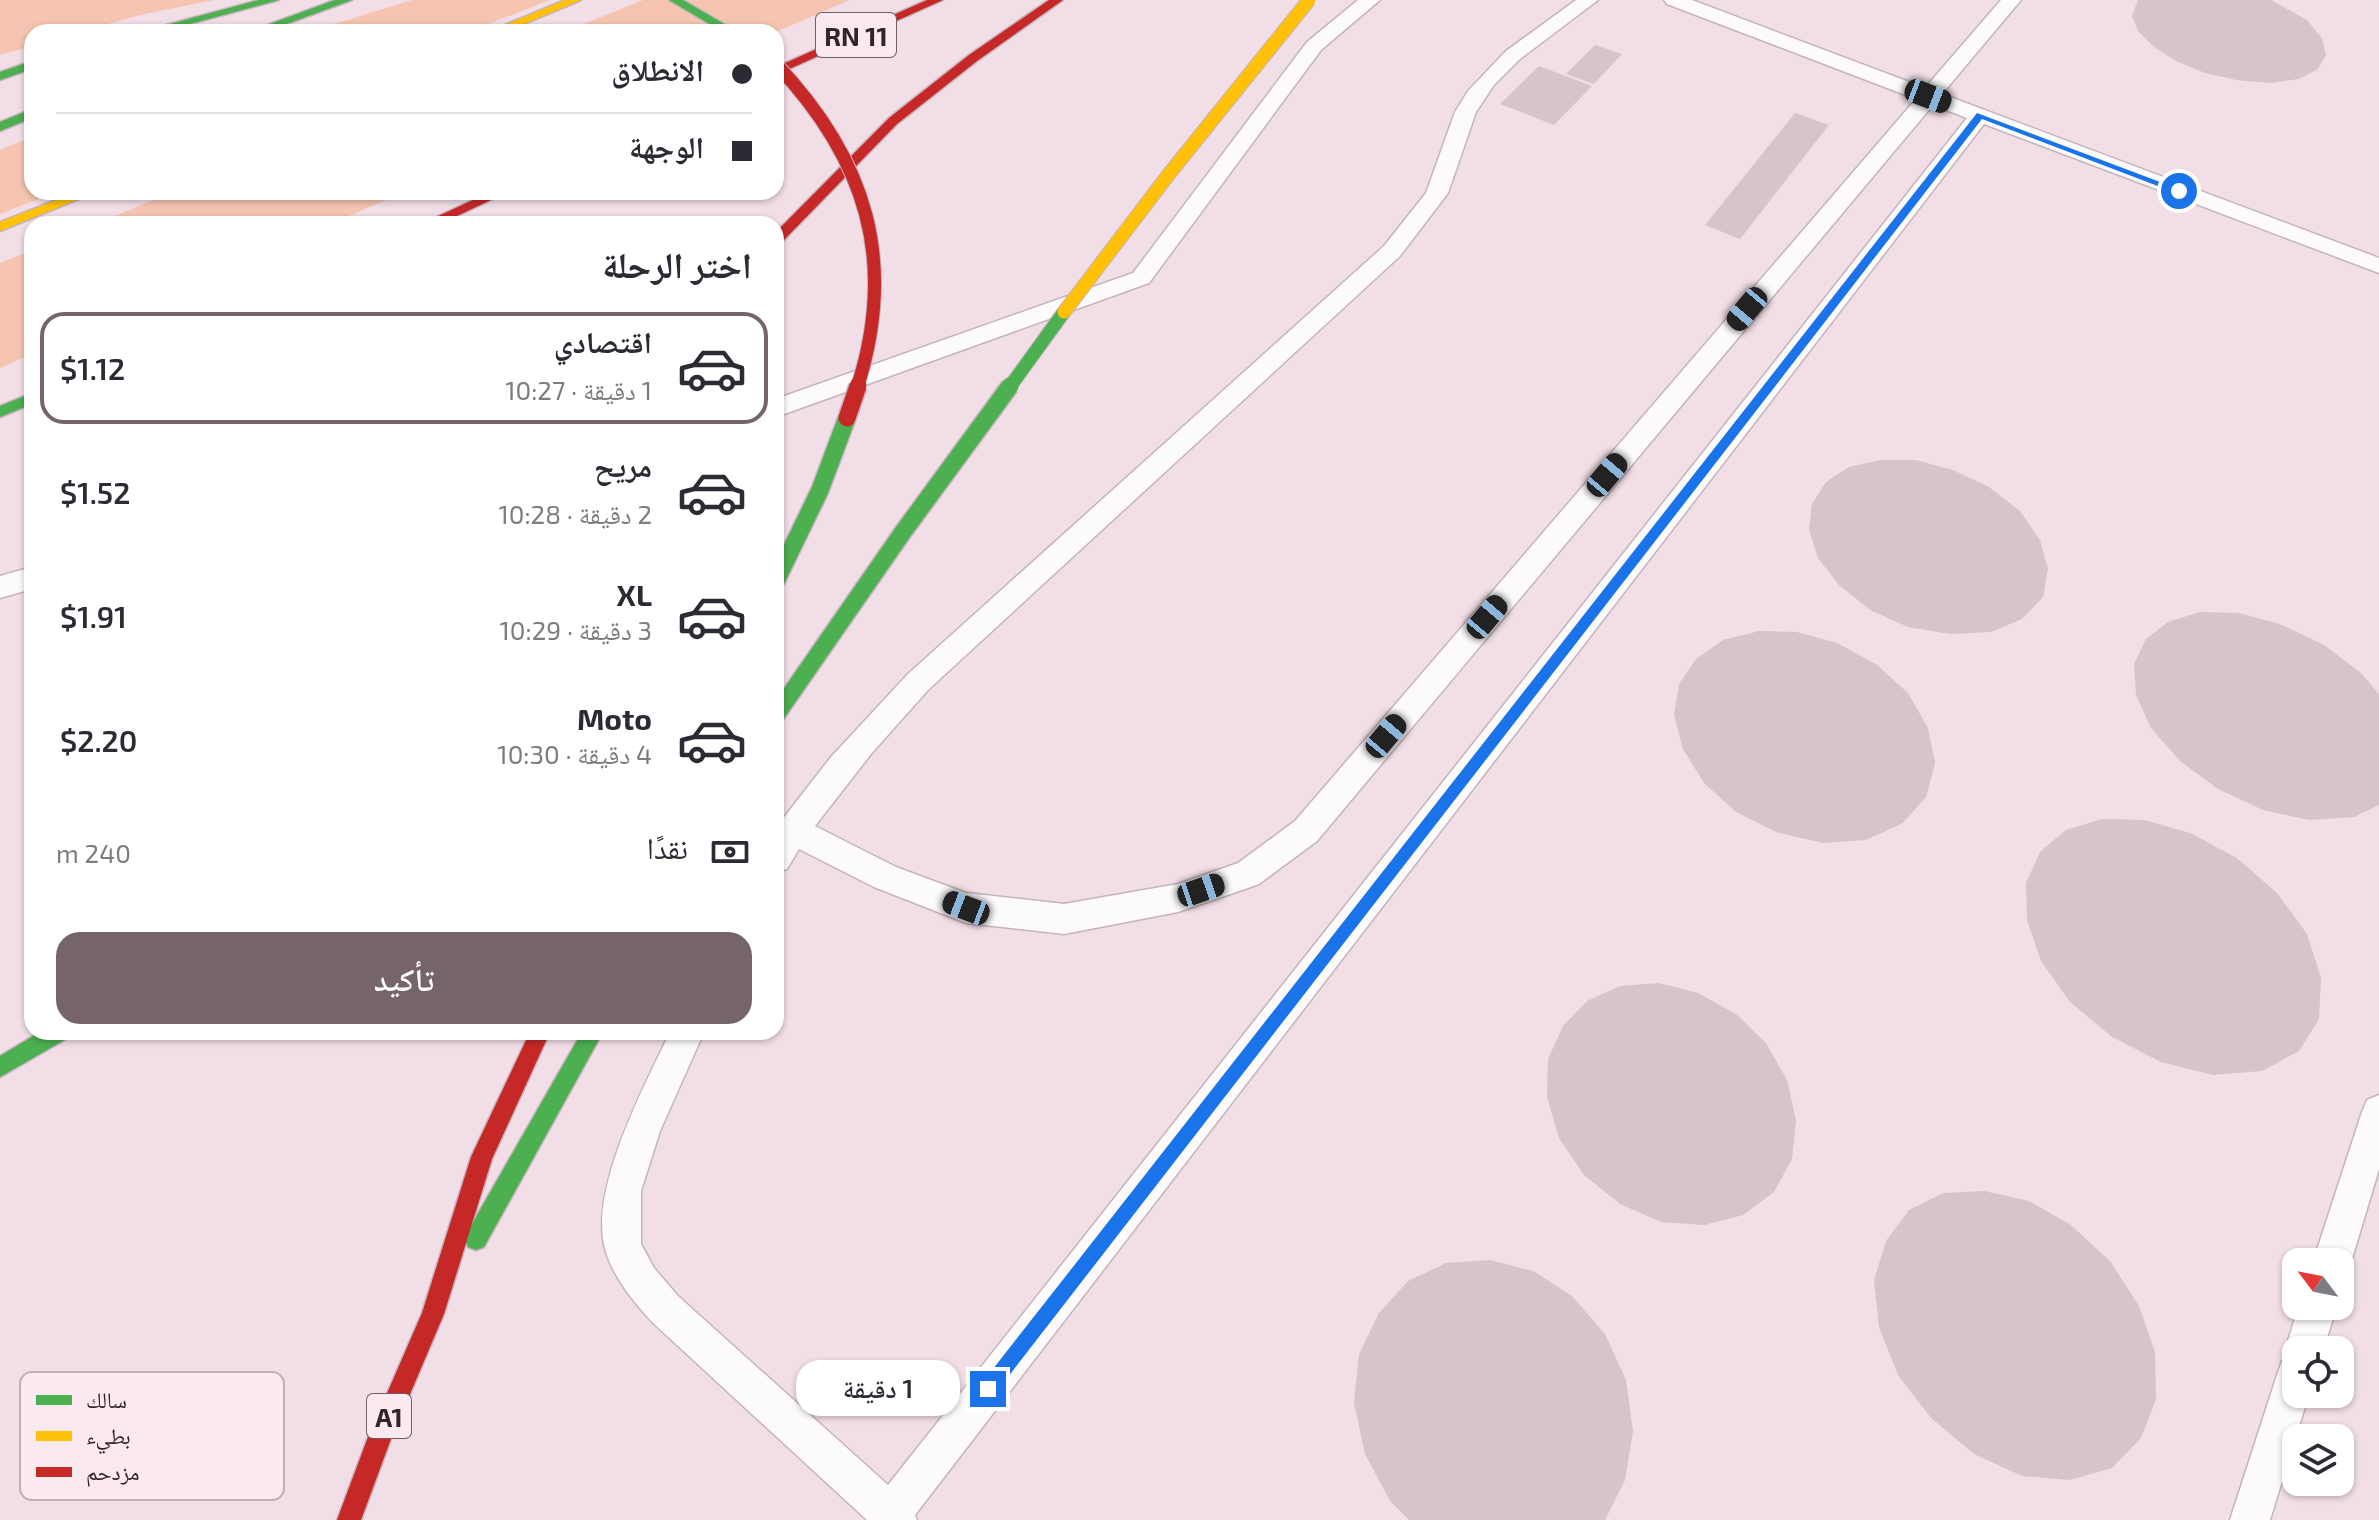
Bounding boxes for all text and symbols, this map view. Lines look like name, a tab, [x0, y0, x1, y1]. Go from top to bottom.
road number: RN 11	[816, 13, 896, 57]
text: الانطلاق	[611, 51, 704, 87]
car	[1901, 76, 1955, 116]
text: الوجهة	[629, 128, 704, 164]
route start	[2161, 173, 2197, 209]
text: اختر الرحلة	[602, 242, 752, 285]
car	[1722, 283, 1772, 335]
text: اقتصادي	[554, 323, 652, 359]
icon: car	[676, 332, 748, 404]
text: $1.12	[60, 350, 125, 386]
text: 1 دقيقة · 10:27	[505, 374, 652, 405]
text: مريح	[594, 447, 652, 483]
car	[1582, 449, 1632, 501]
icon: car	[676, 456, 748, 528]
text: $1.52	[60, 474, 130, 510]
text: 2 دقيقة · 10:28	[498, 498, 652, 529]
text: XL	[617, 576, 652, 612]
icon: car	[676, 580, 748, 652]
car	[1462, 591, 1512, 643]
text: $1.91	[60, 598, 127, 634]
text: 3 دقيقة · 10:29	[499, 614, 652, 645]
text: Moto	[577, 700, 652, 736]
icon: car	[676, 704, 748, 776]
car	[1361, 710, 1411, 762]
text: $2.20	[60, 722, 137, 758]
text: 4 دقيقة · 10:30	[497, 738, 652, 769]
text: نقدًا	[647, 829, 688, 865]
icon: cash	[708, 830, 752, 874]
text: 240 m	[56, 837, 131, 868]
car	[1174, 871, 1228, 909]
car	[939, 888, 993, 928]
button: تأكيد	[56, 932, 752, 1024]
north arrow	[2282, 1248, 2354, 1320]
map controls	[2282, 1248, 2354, 1496]
button: locate	[2282, 1336, 2354, 1408]
callout: 1 دقيقة	[796, 1361, 960, 1417]
route end	[970, 1371, 1006, 1407]
legend	[20, 1372, 284, 1500]
text: 1 دقيقة	[843, 1372, 913, 1403]
text: سالك	[86, 1386, 127, 1412]
road number: A1	[367, 1394, 411, 1438]
text: بطيء	[86, 1422, 131, 1454]
button: layers	[2282, 1424, 2354, 1496]
text: مزدحم	[86, 1458, 140, 1487]

